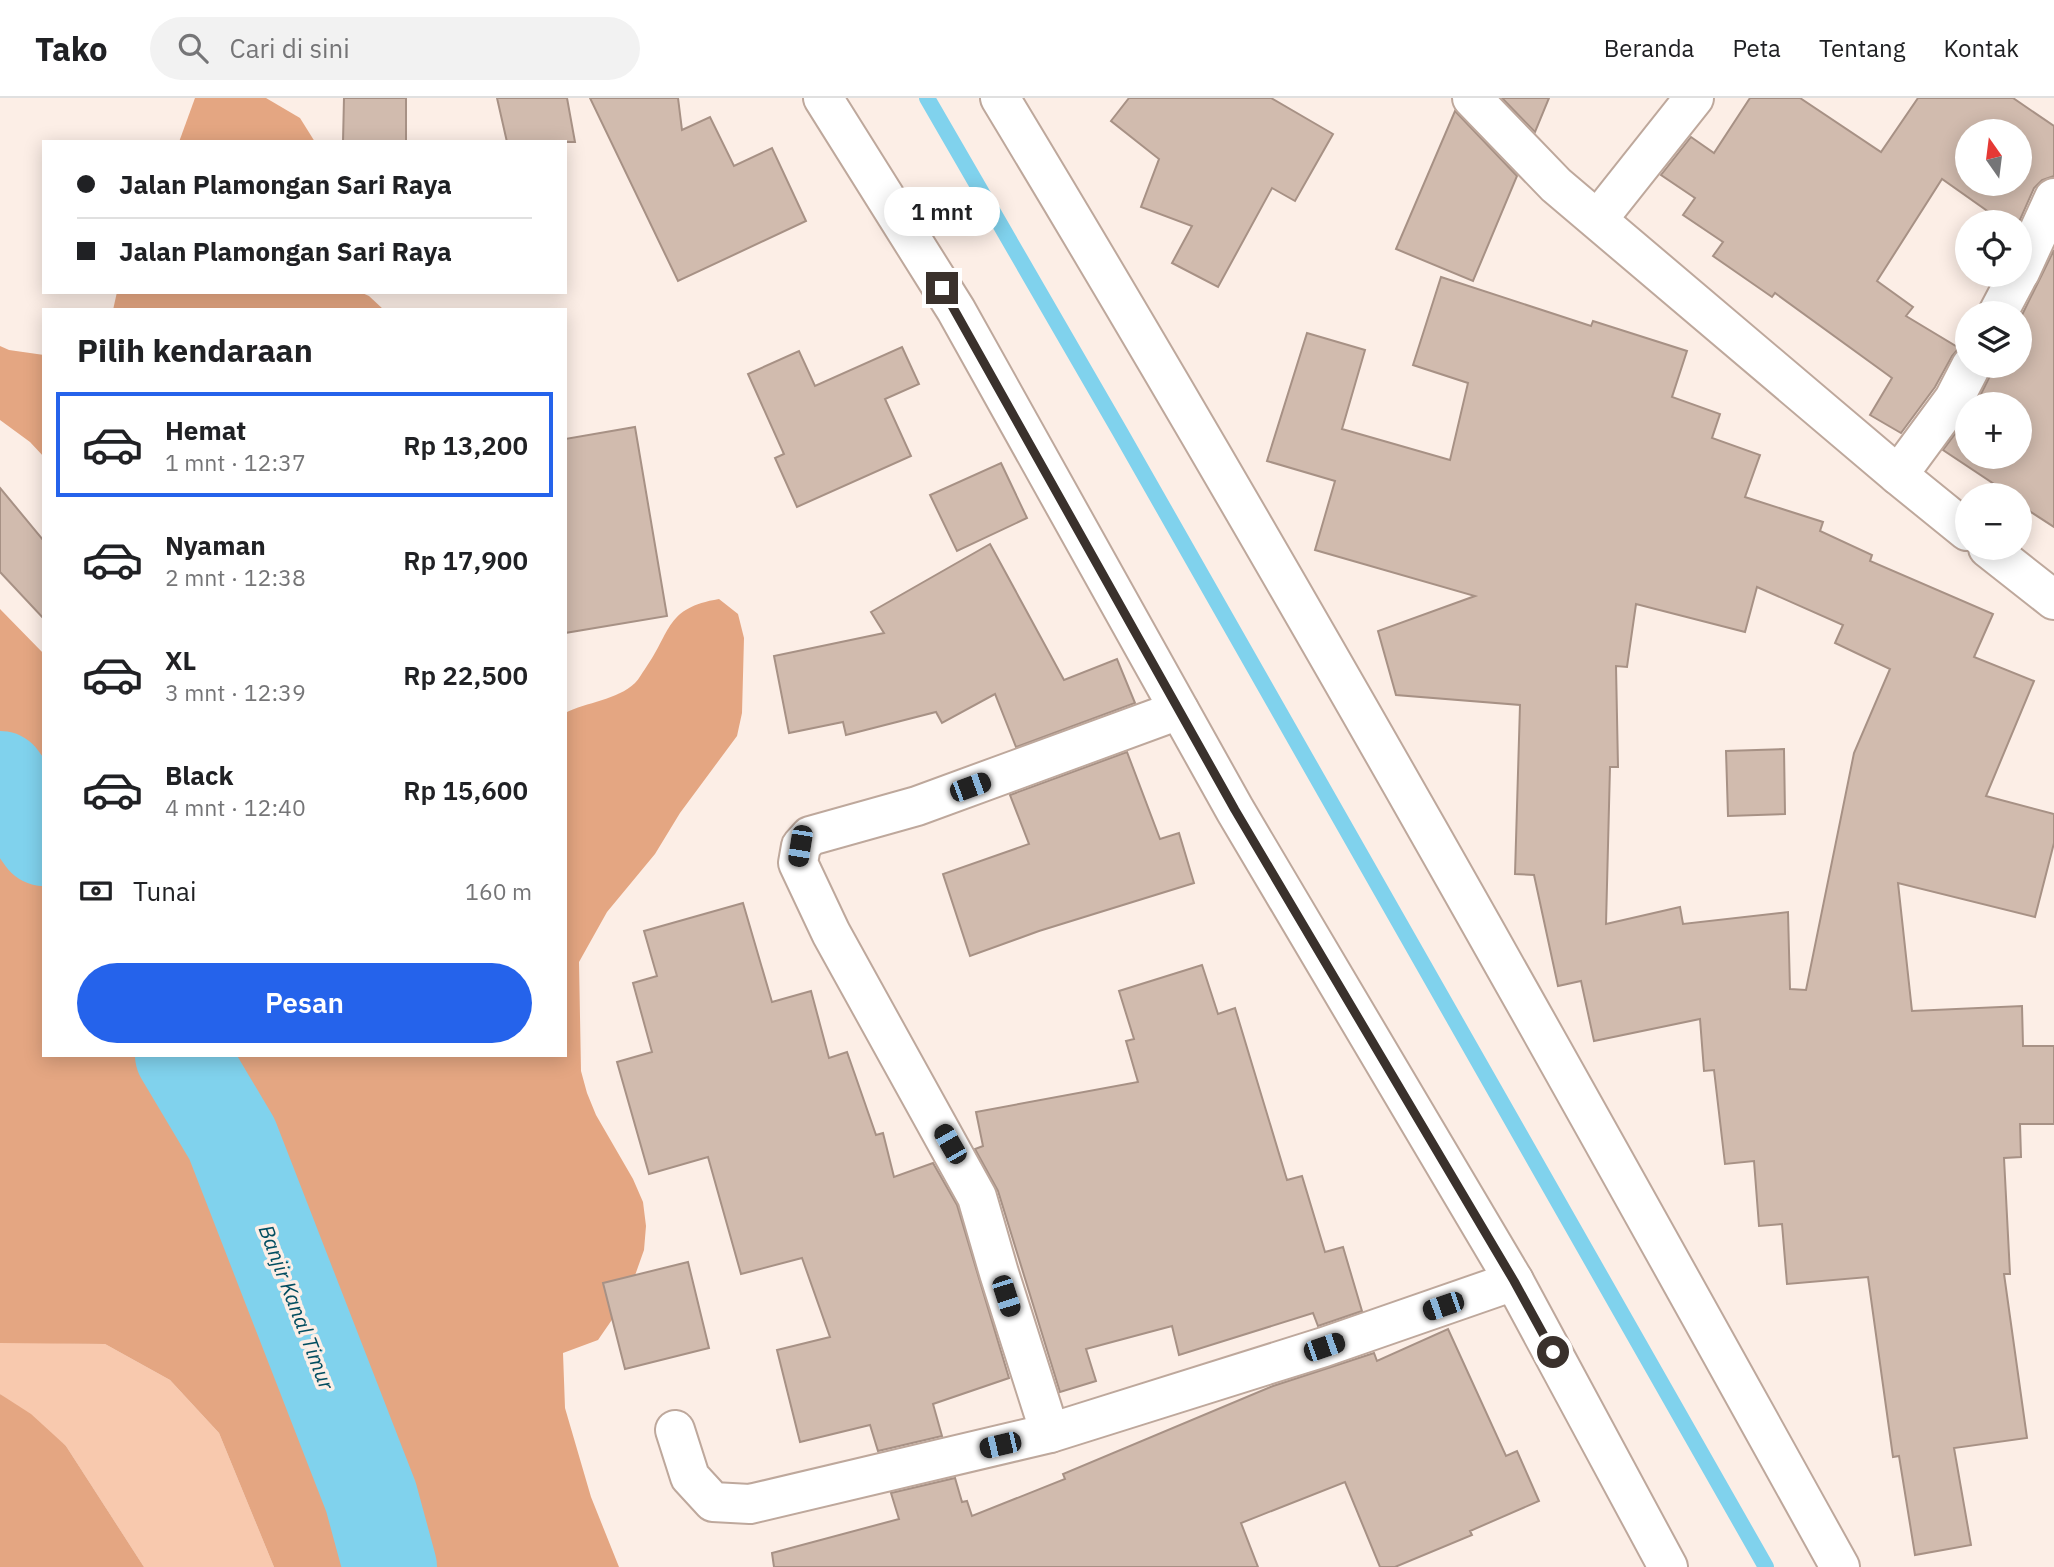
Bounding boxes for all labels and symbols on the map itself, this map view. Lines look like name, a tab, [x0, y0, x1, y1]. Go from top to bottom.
north arrow	[1955, 119, 2032, 196]
callout: 1 mnt	[884, 186, 1000, 236]
route end	[926, 272, 958, 304]
car	[947, 770, 994, 804]
car	[787, 824, 814, 868]
car	[931, 1121, 970, 1167]
water label: Banjir Kanal Timur	[253, 1221, 342, 1395]
car	[990, 1273, 1023, 1319]
car	[1420, 1289, 1467, 1323]
car	[1301, 1330, 1348, 1364]
route start	[1537, 1336, 1569, 1368]
car	[978, 1430, 1023, 1460]

